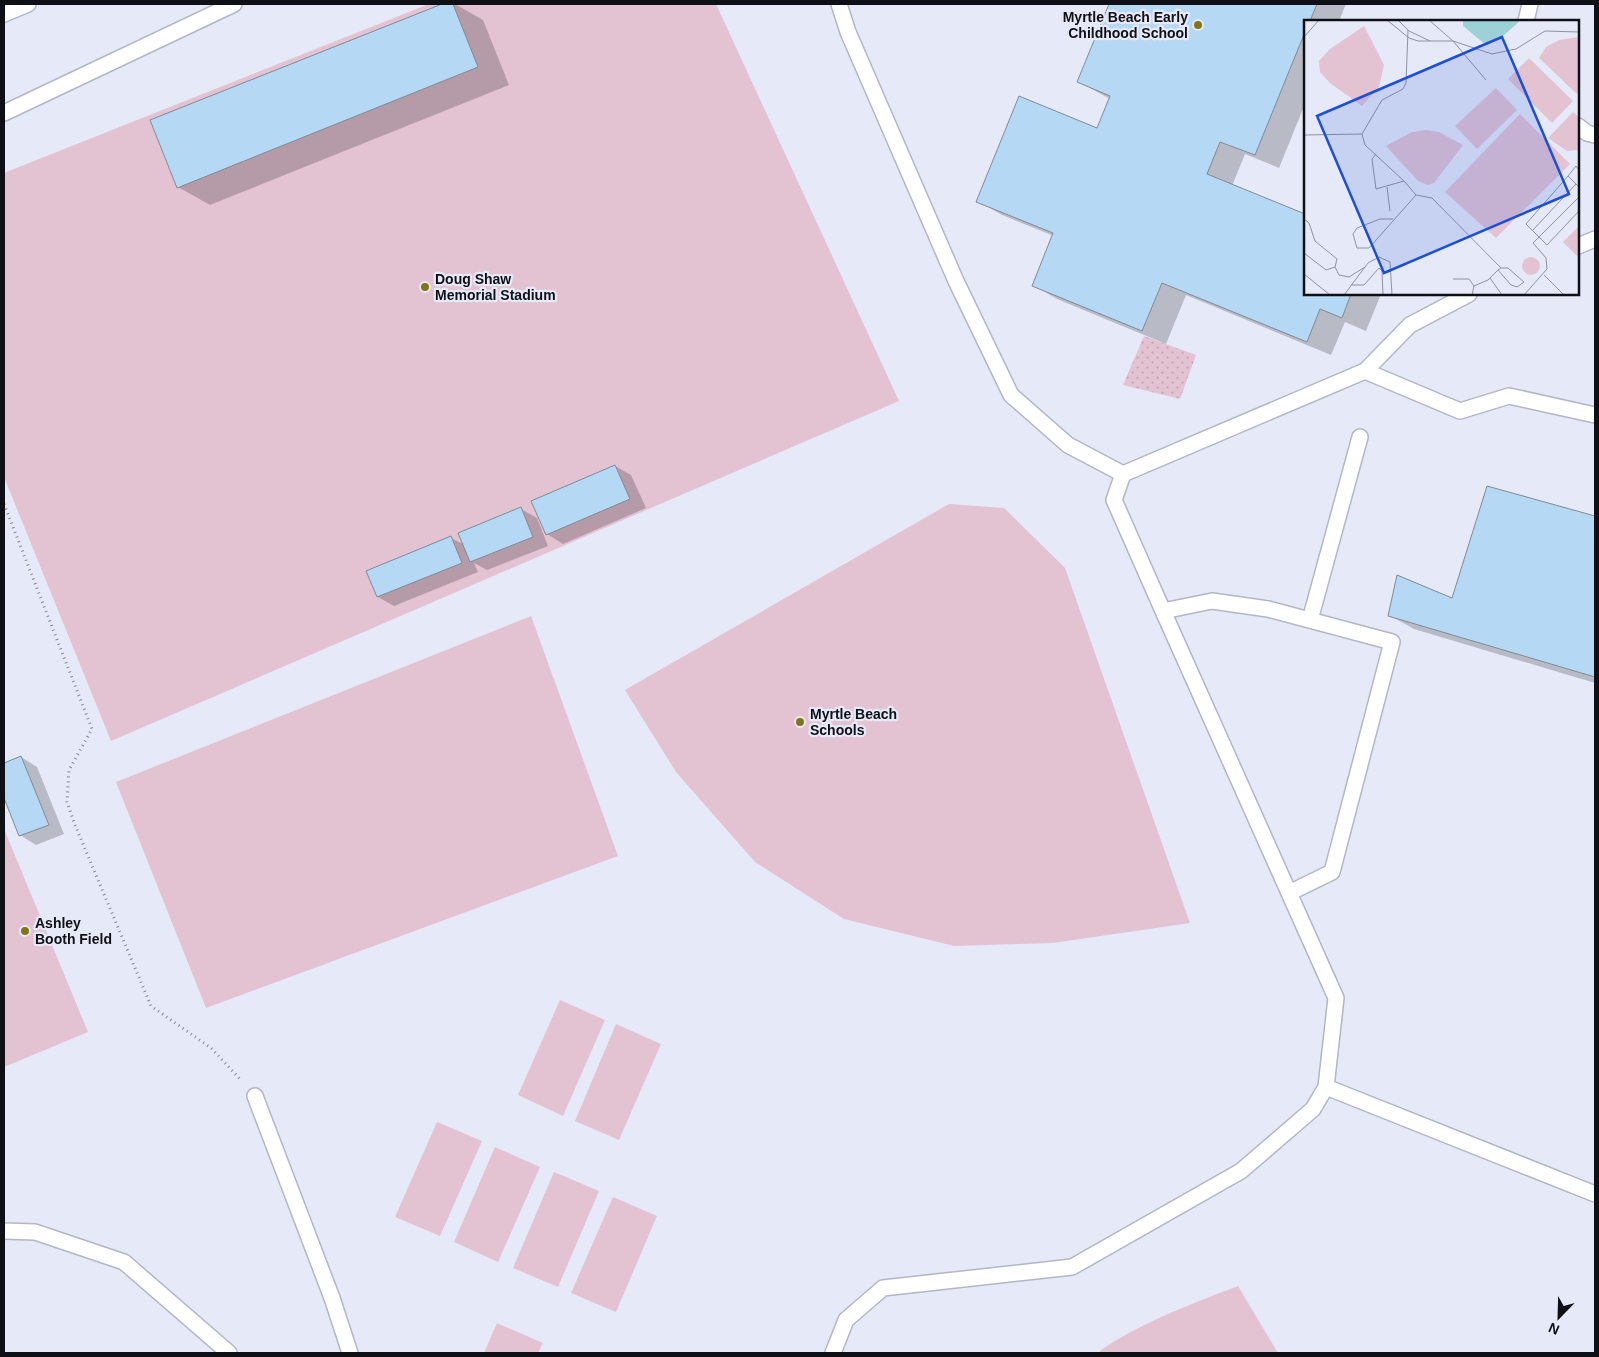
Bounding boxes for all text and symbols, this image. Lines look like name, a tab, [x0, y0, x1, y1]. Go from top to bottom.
place label: Myrtle Beach Early Childhood School	[1063, 9, 1188, 41]
marker: Myrtle Beach Early Childhood School	[1192, 19, 1204, 31]
inset map	[1304, 20, 1579, 295]
place label: Doug Shaw Memorial Stadium	[435, 271, 556, 303]
marker: Doug Shaw Memorial Stadium	[419, 281, 431, 293]
place label: Myrtle Beach Schools	[810, 706, 897, 738]
marker: Myrtle Beach Schools	[794, 716, 806, 728]
place label: Ashley Booth Field	[35, 915, 112, 947]
marker: Ashley Booth Field	[19, 925, 31, 937]
north arrow	[1534, 1292, 1584, 1342]
text: N	[1546, 1320, 1562, 1338]

